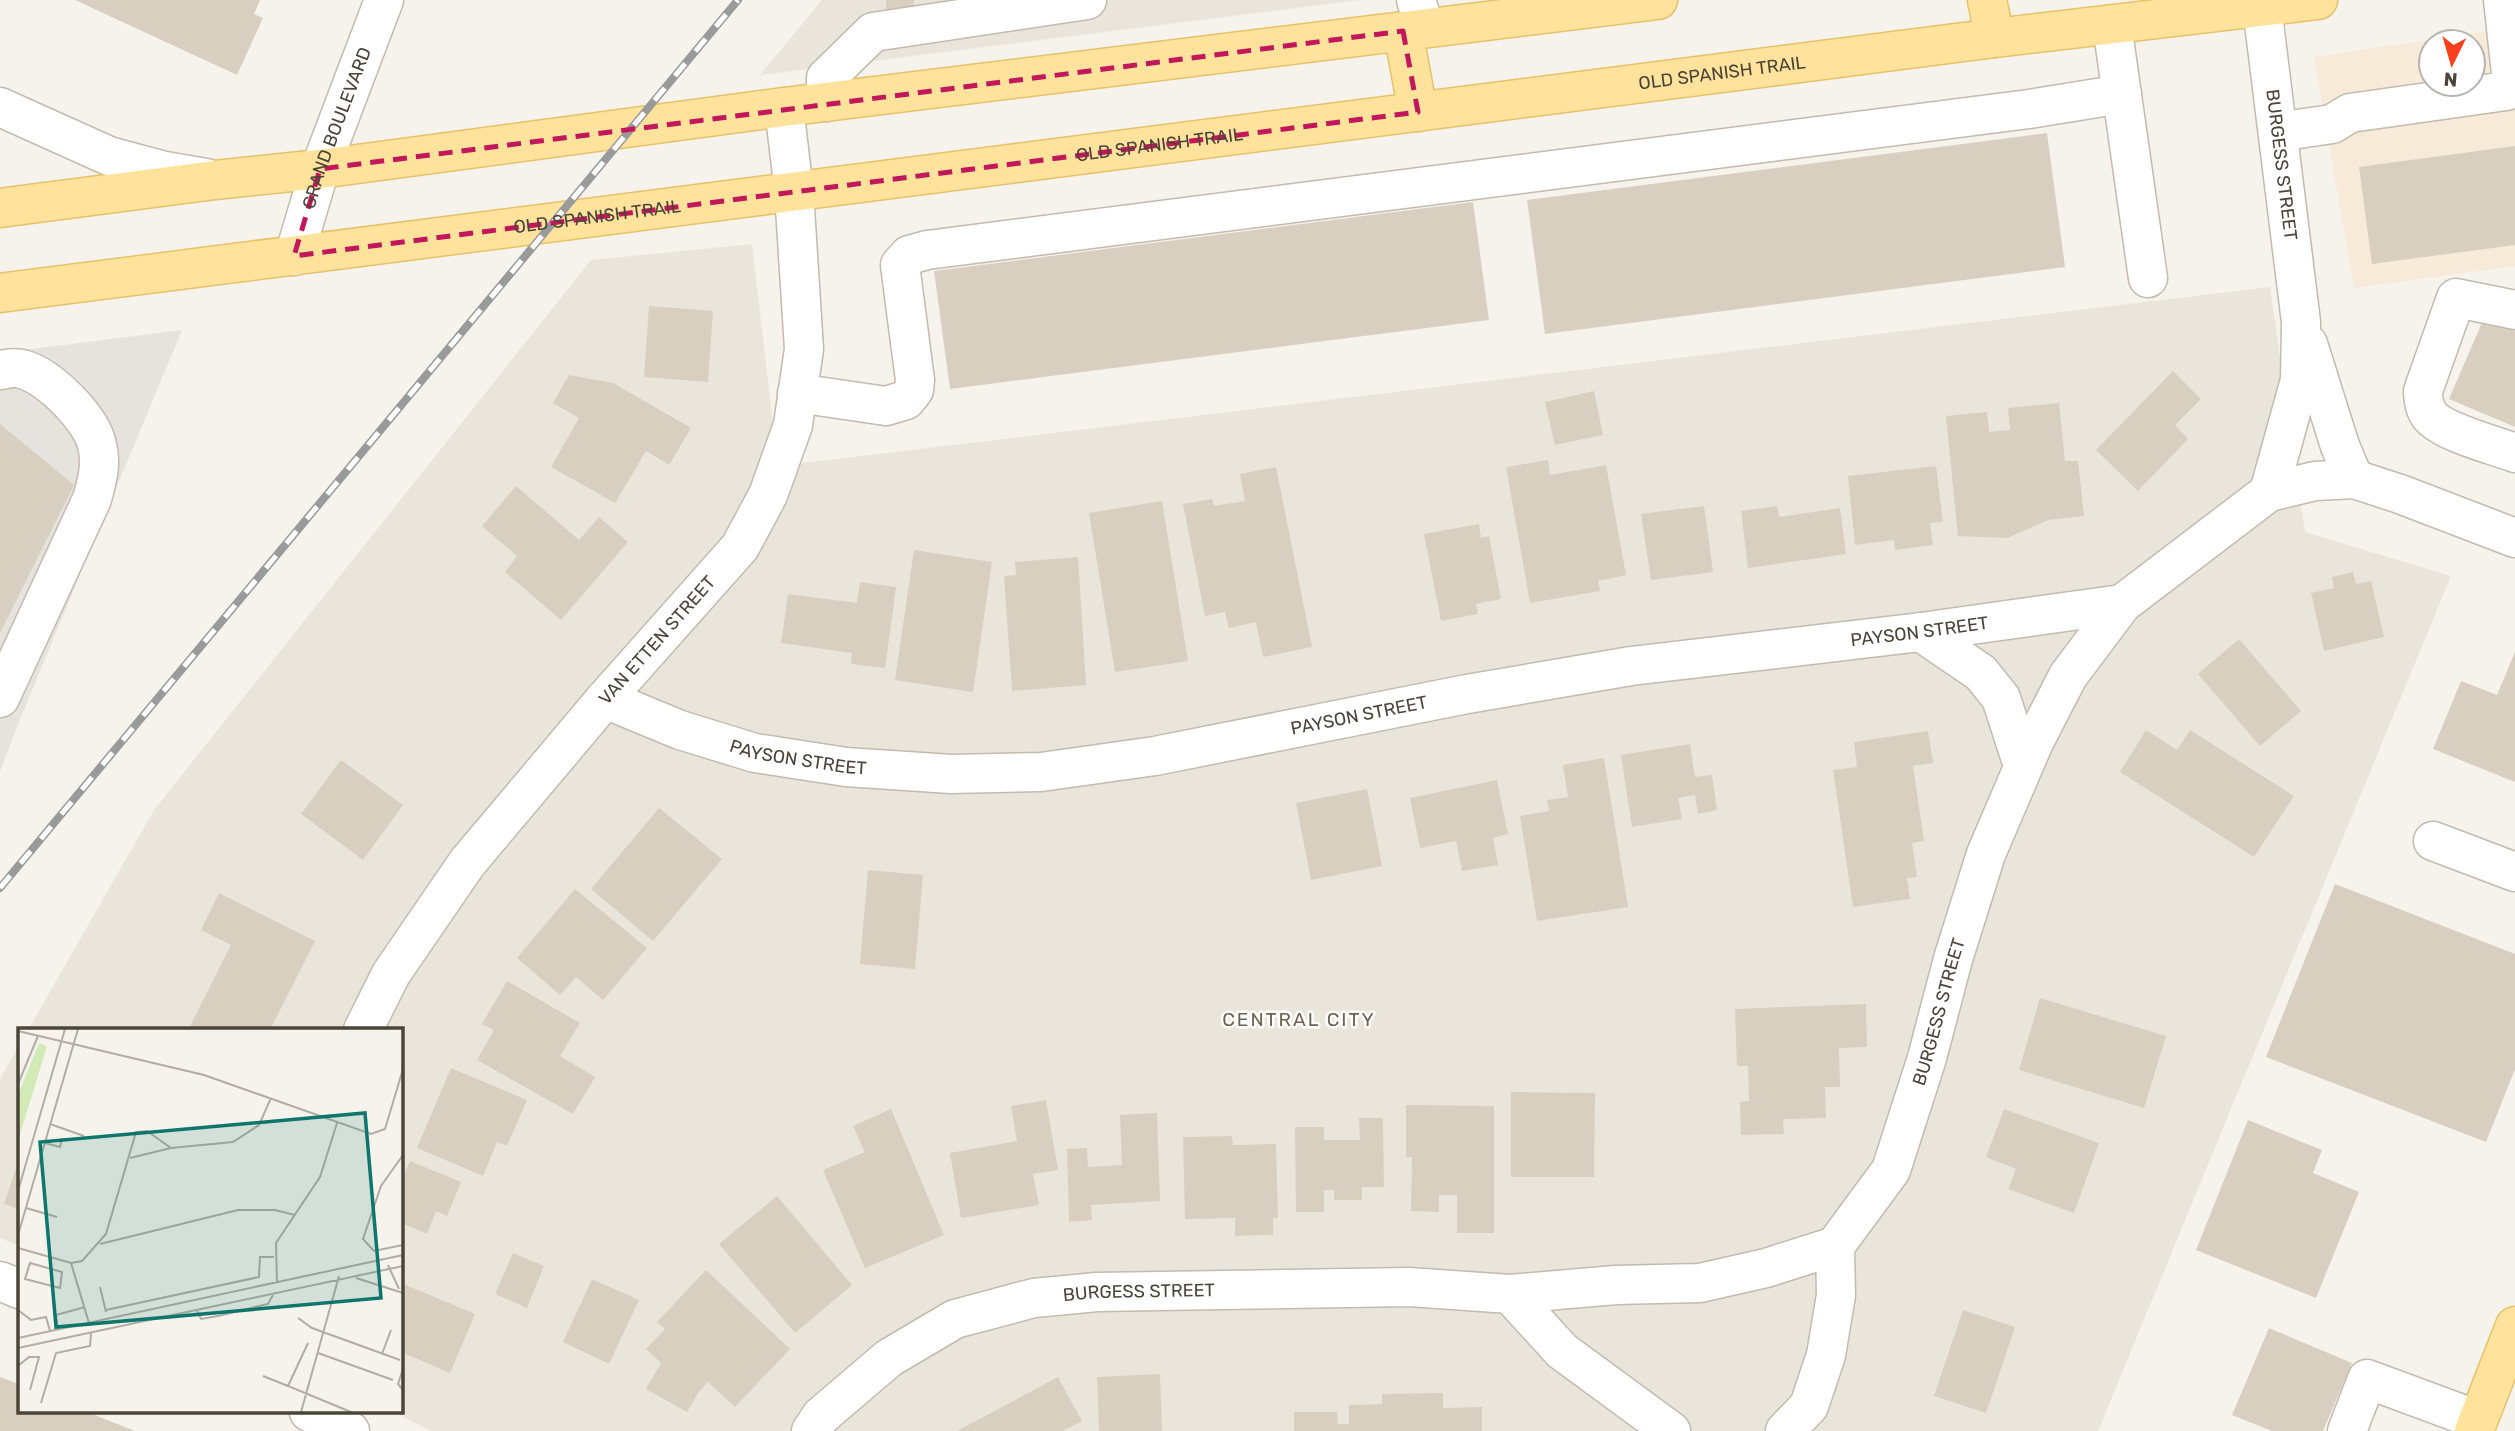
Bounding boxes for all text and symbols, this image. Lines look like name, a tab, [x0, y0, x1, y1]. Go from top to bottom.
north arrow	[2417, 28, 2487, 98]
street label: GRAND BOULEVARD	[298, 44, 376, 211]
street label: OLD SPANISH TRAIL	[1637, 51, 1807, 94]
text: N	[2443, 67, 2458, 91]
street label: BURGESS STREET	[2261, 88, 2302, 242]
street label: OLD SPANISH TRAIL	[1075, 123, 1244, 166]
street label: OLD SPANISH TRAIL	[512, 195, 682, 238]
street label: VAN ETTEN STREET	[594, 571, 720, 709]
street label: PAYSON STREET	[1849, 612, 1990, 651]
street label: PAYSON STREET	[1289, 691, 1429, 740]
street label: PAYSON STREET	[727, 735, 867, 779]
street label: BURGESS STREET	[1908, 935, 1970, 1088]
district label: CENTRAL CITY	[1222, 1008, 1376, 1031]
inset map	[18, 1028, 402, 1414]
street label: BURGESS STREET	[1062, 1279, 1215, 1306]

